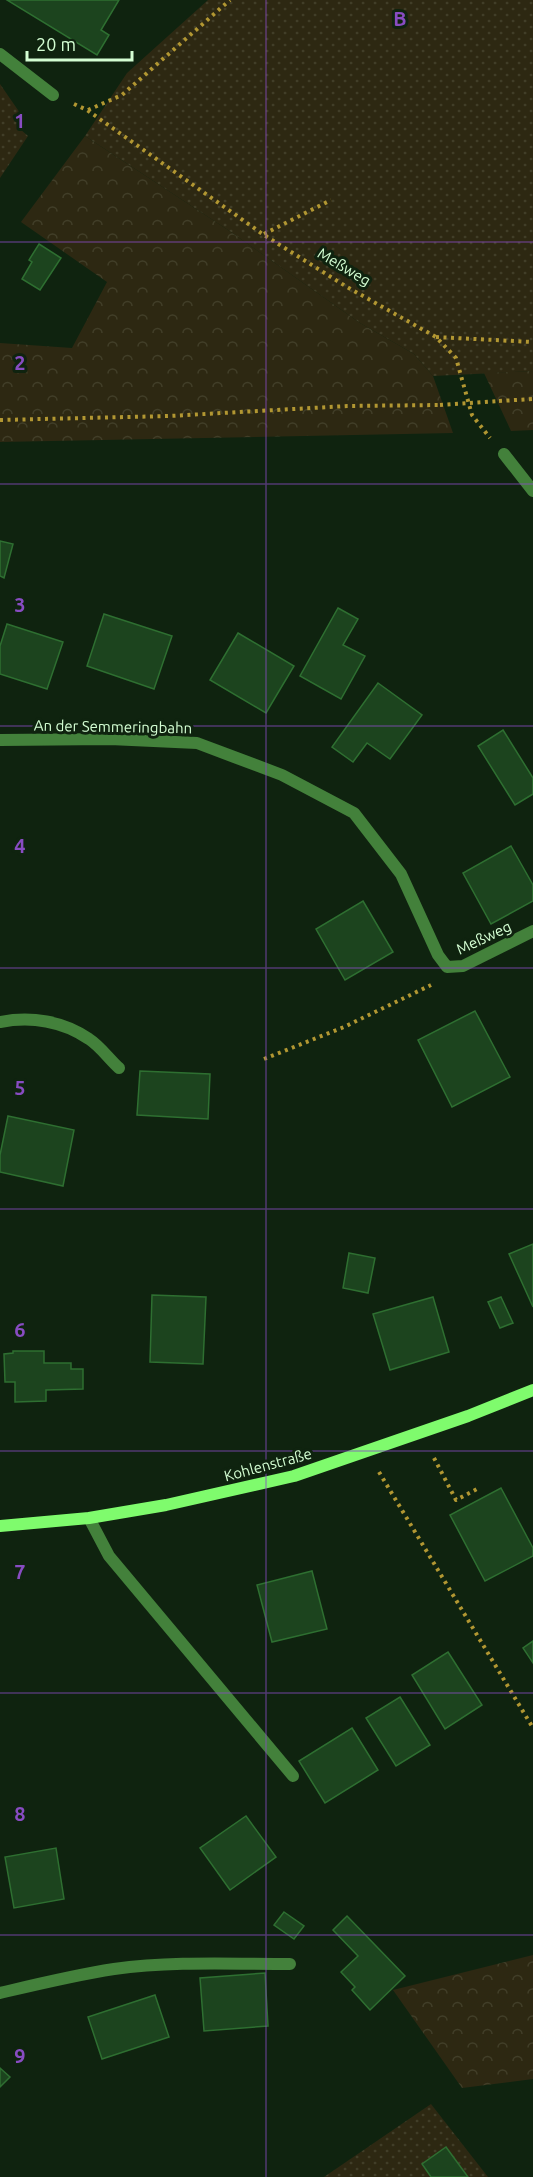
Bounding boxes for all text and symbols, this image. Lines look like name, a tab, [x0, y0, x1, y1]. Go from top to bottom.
text: B	[393, 7, 407, 30]
scale bar	[27, 24, 132, 62]
text: 20 m	[36, 34, 76, 54]
text: 1	[14, 109, 26, 132]
street label: Meßweg	[315, 244, 374, 289]
text: 2	[14, 351, 26, 374]
text: 3	[14, 593, 26, 616]
street label: An der Semmeringbahn	[34, 717, 192, 736]
text: 4	[14, 834, 26, 857]
street label: Meßweg	[454, 917, 514, 958]
text: 5	[14, 1076, 26, 1099]
text: 6	[14, 1318, 26, 1341]
street label: Kohlenstraße	[222, 1445, 314, 1484]
text: 7	[14, 1560, 26, 1583]
text: 8	[14, 1802, 26, 1825]
text: 9	[14, 2044, 26, 2067]

